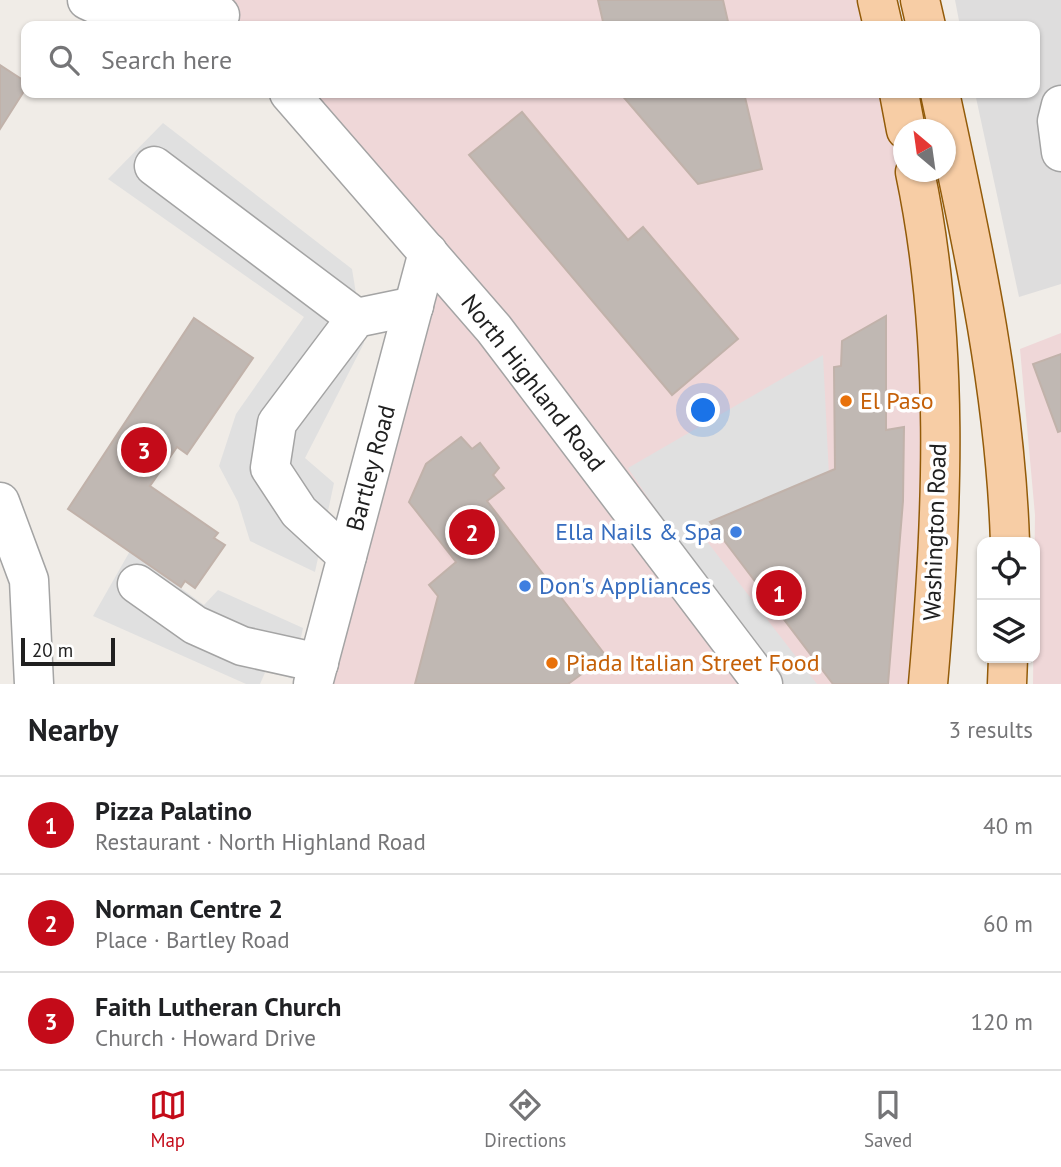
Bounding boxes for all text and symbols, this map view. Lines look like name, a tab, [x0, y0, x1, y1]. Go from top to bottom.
search box	[21, 21, 1040, 98]
icon: search	[45, 41, 83, 79]
text: Search here	[101, 43, 232, 76]
north arrow	[893, 119, 956, 182]
street label: North Highland Road	[455, 288, 612, 477]
place label: El Paso	[860, 385, 934, 416]
your location	[686, 393, 720, 427]
marker: El Paso	[838, 393, 854, 409]
street label: Bartley Road	[339, 401, 402, 534]
pin: 3	[121, 424, 167, 476]
street label: Washington Road	[916, 443, 953, 621]
pin: 2	[449, 506, 495, 558]
place label: Ella Nails & Spa	[555, 516, 722, 547]
marker: Ella Nails & Spa	[728, 524, 744, 540]
map controls	[977, 537, 1040, 663]
button: locate	[977, 537, 1040, 600]
pin: 1	[756, 567, 802, 619]
place label: Don's Appliances	[539, 570, 711, 601]
marker: Don's Appliances	[517, 578, 533, 594]
button: layers	[977, 600, 1040, 663]
scale bar	[21, 635, 116, 667]
text: 20 m	[32, 638, 73, 662]
place label: Piada Italian Street Food	[566, 647, 820, 678]
marker: Piada Italian Street Food	[544, 655, 560, 671]
text: Nearby	[28, 710, 118, 749]
text: 3 results	[949, 715, 1033, 744]
text: Pizza Palatino	[95, 794, 252, 827]
text: 1	[44, 811, 58, 840]
text: 40 m	[983, 811, 1033, 840]
text: Restaurant · North Highland Road	[95, 827, 426, 856]
text: Norman Centre 2	[95, 892, 283, 925]
text: 2	[44, 909, 58, 938]
text: 60 m	[983, 909, 1033, 938]
text: Place · Bartley Road	[95, 925, 290, 954]
text: Faith Lutheran Church	[95, 990, 341, 1023]
text: 3	[44, 1007, 58, 1036]
text: 120 m	[971, 1007, 1033, 1036]
text: Church · Howard Drive	[95, 1023, 316, 1052]
tab: Map	[149, 1086, 187, 1152]
tab: Directions	[484, 1086, 566, 1152]
tab: Saved	[864, 1086, 912, 1152]

